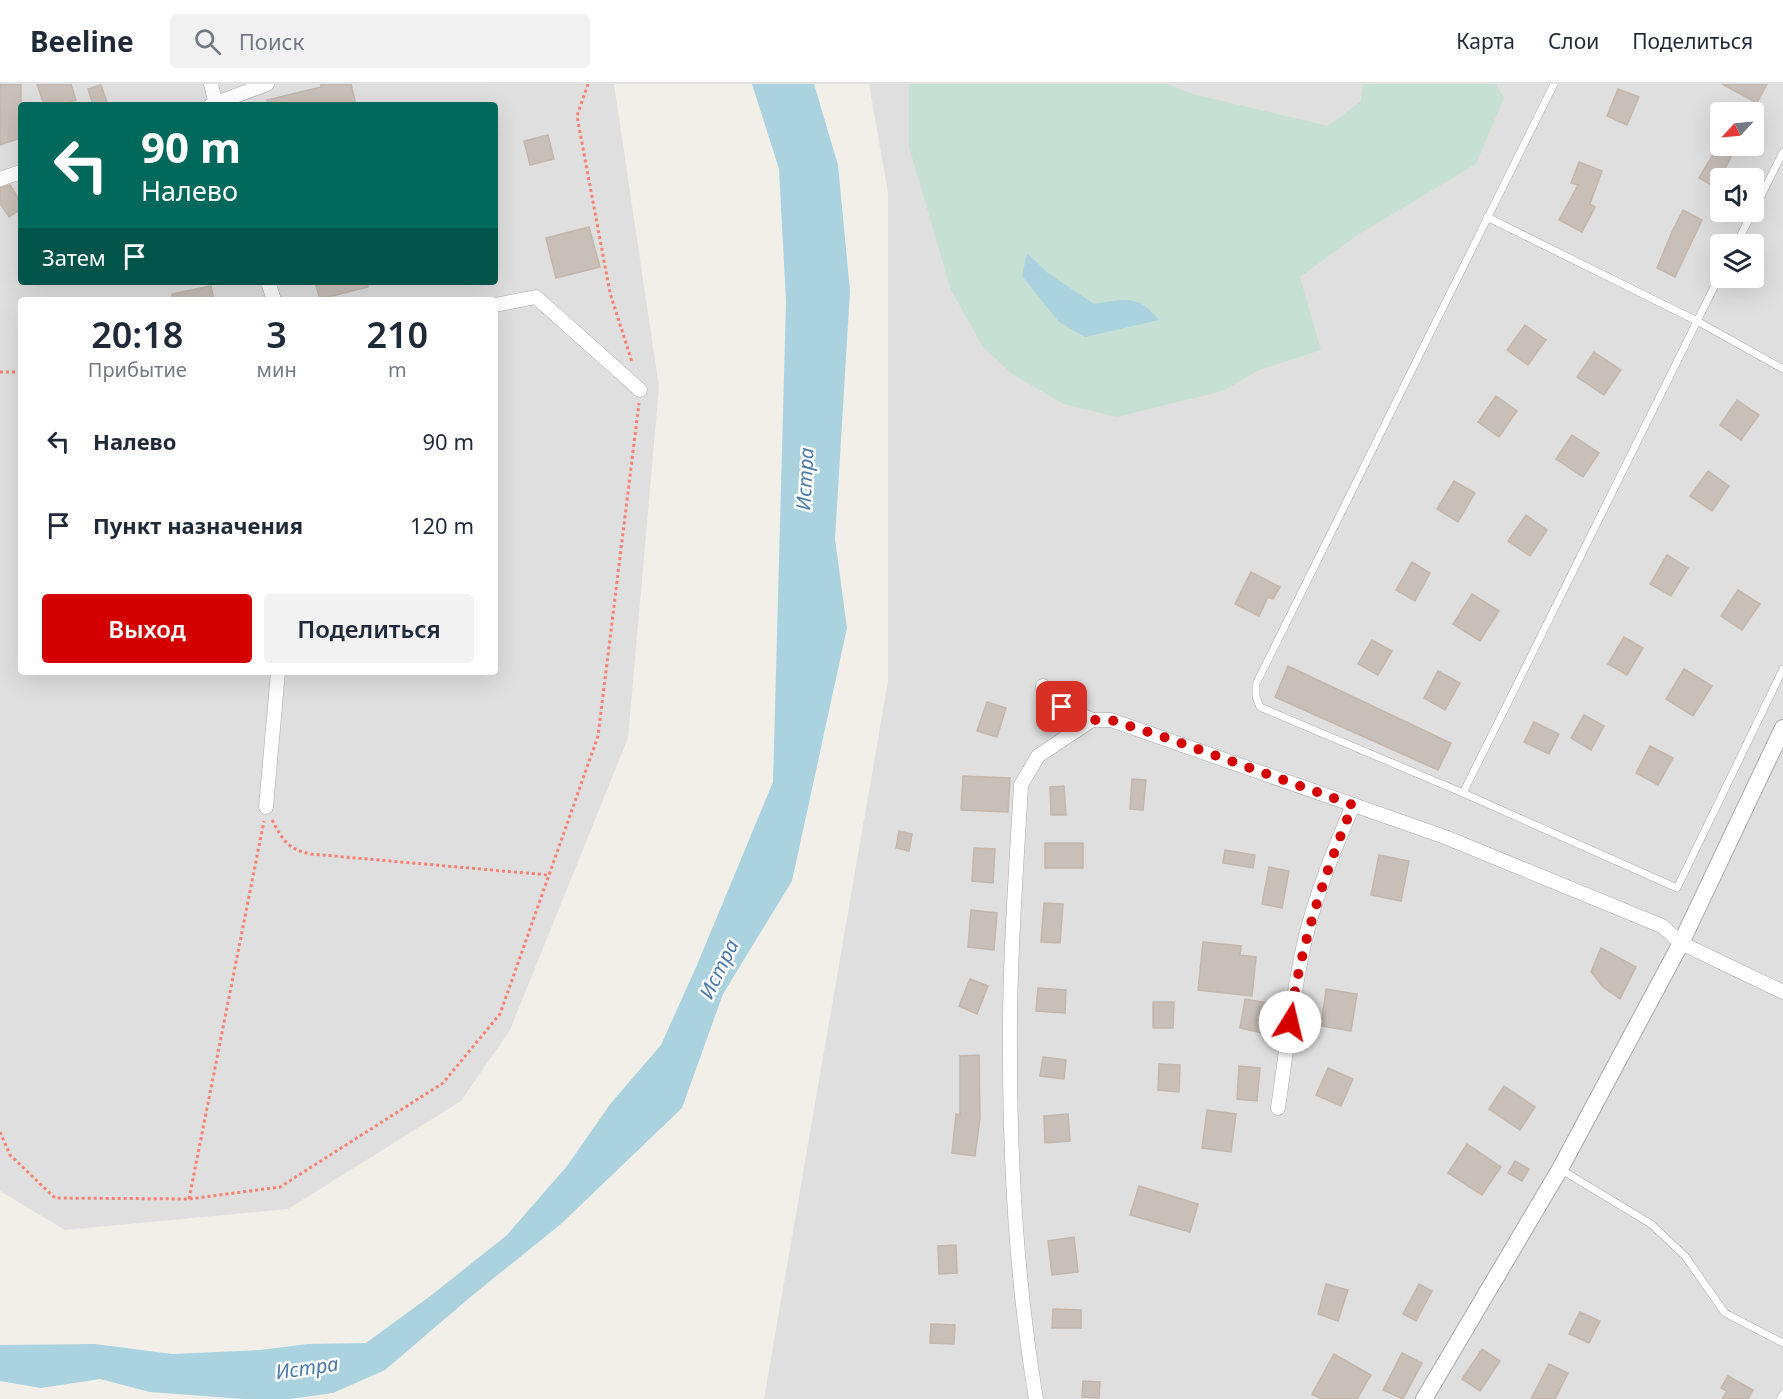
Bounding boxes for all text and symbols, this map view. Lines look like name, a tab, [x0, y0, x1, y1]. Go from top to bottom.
search box	[170, 14, 590, 68]
text: Beeline	[30, 22, 134, 60]
icon: search	[191, 25, 224, 58]
text: Поиск	[239, 26, 304, 56]
text: Карта	[1456, 27, 1515, 55]
text: Слои	[1548, 27, 1599, 55]
text: Поделиться	[1632, 27, 1753, 55]
north arrow	[1710, 102, 1764, 156]
map controls	[1710, 102, 1764, 288]
text: 90 m	[141, 118, 241, 175]
icon: left	[42, 126, 120, 204]
button: sound	[1710, 168, 1764, 222]
text: Налево	[141, 172, 238, 209]
button: layers	[1710, 234, 1764, 288]
icon: arrive	[118, 240, 151, 273]
text: Затем	[42, 242, 106, 272]
text: 20:18	[91, 310, 183, 359]
text: 3	[266, 310, 287, 359]
text: 210	[366, 310, 428, 359]
text: Прибытие	[88, 356, 187, 383]
text: мин	[257, 356, 297, 383]
text: m	[388, 356, 407, 383]
icon: left	[42, 425, 75, 458]
text: Налево	[93, 426, 176, 456]
text: 90 m	[423, 426, 474, 456]
water label: Истра	[789, 447, 820, 511]
icon: arrive	[42, 509, 75, 542]
text: Пункт назначения	[93, 510, 303, 540]
text: 120 m	[410, 510, 474, 540]
button: Выход	[42, 594, 252, 663]
button: Поделиться	[264, 594, 474, 663]
pin	[1036, 681, 1087, 732]
icon: arrive	[1045, 690, 1078, 723]
water label: Истра	[693, 935, 745, 1003]
position arrow	[1258, 990, 1322, 1054]
water label: Истра	[274, 1350, 340, 1385]

